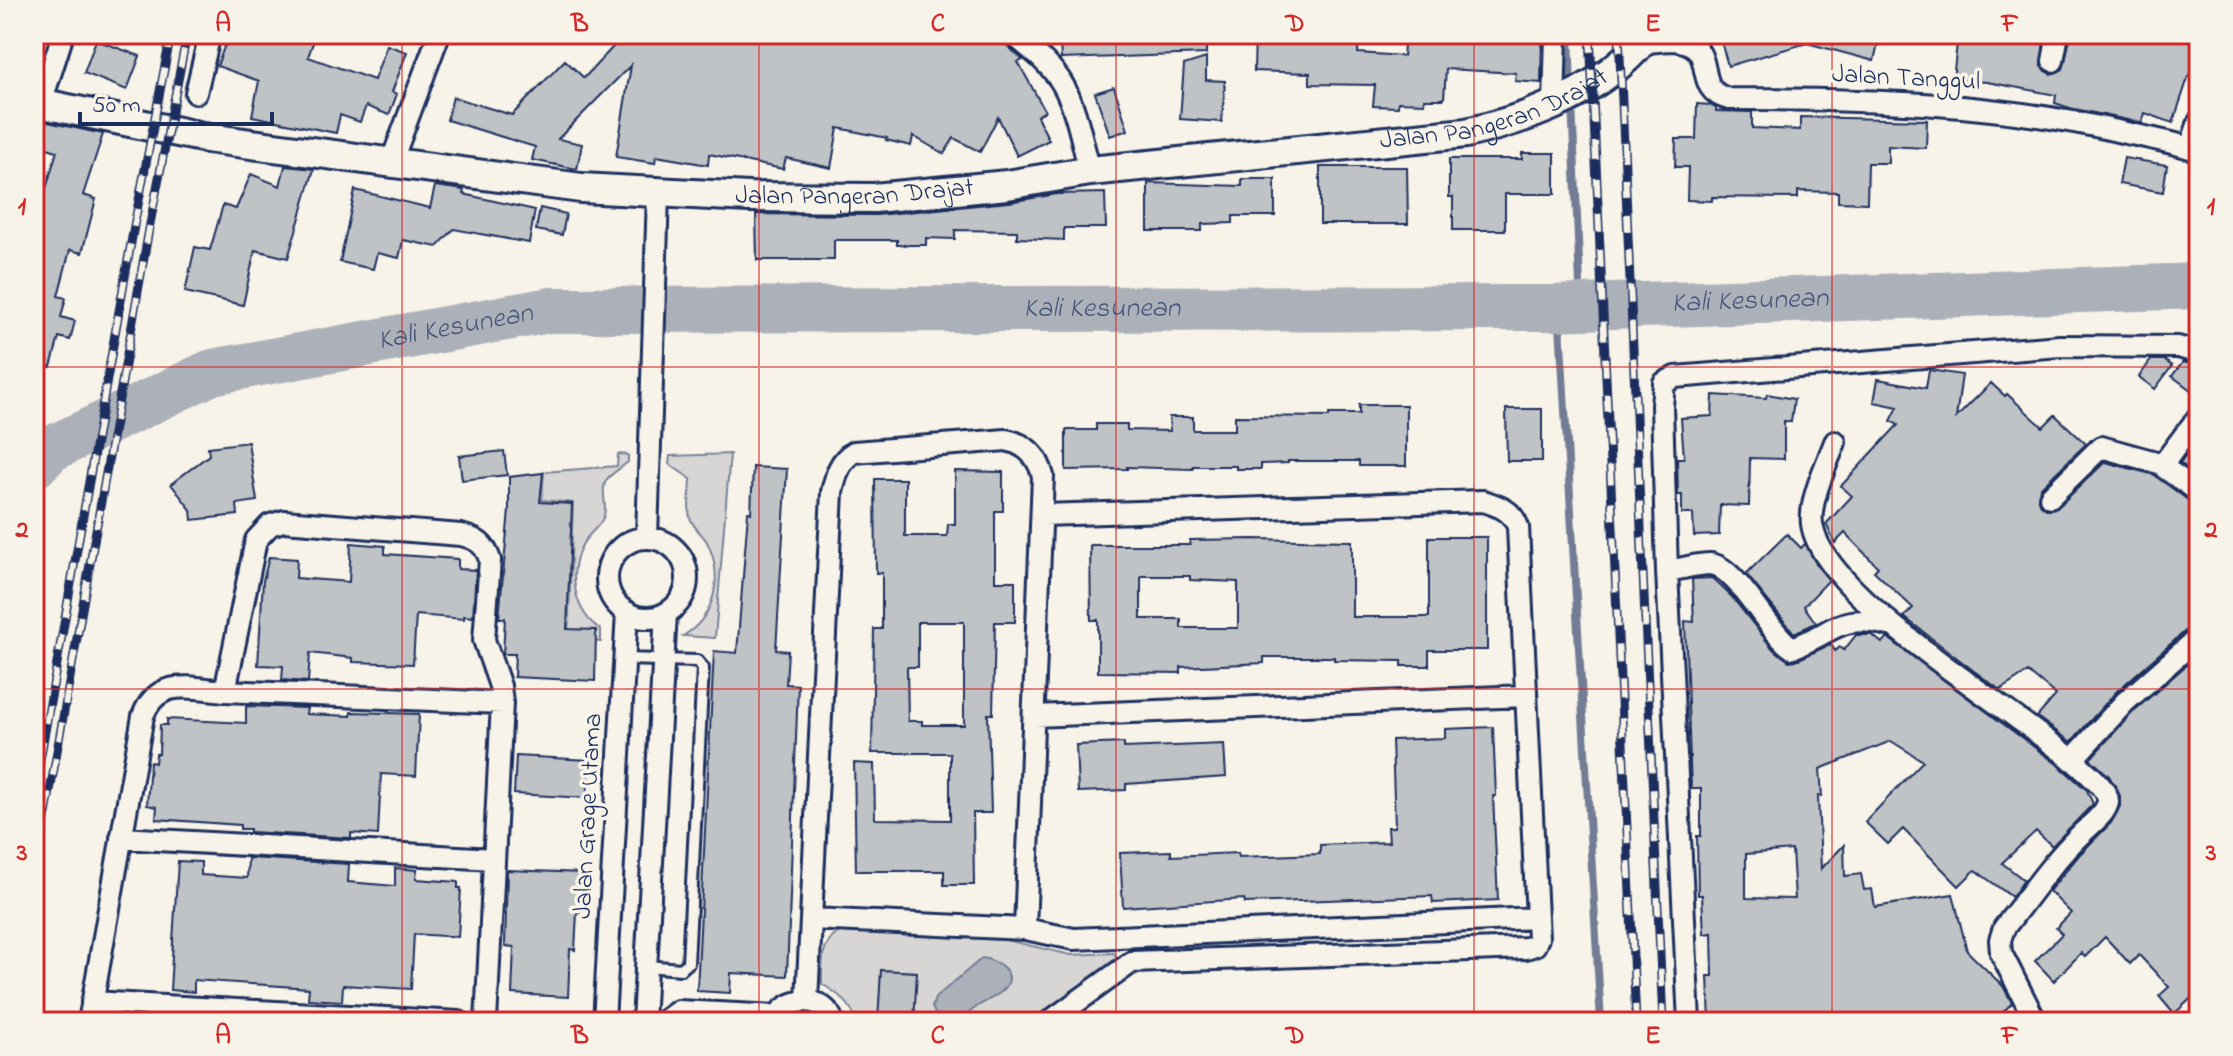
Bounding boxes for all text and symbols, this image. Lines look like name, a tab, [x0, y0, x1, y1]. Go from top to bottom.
text: A	[215, 6, 231, 44]
text: B	[570, 6, 589, 44]
text: C	[931, 6, 945, 44]
text: D	[1284, 6, 1305, 44]
text: E	[1645, 6, 1661, 44]
text: F	[2000, 6, 2019, 44]
street label: Jalan Tanggul	[1831, 56, 1981, 102]
street label: Jalan Pangeran Drajat	[1378, 59, 1617, 161]
scale bar	[80, 76, 272, 126]
text: 50 m	[92, 89, 141, 124]
street label: Jalan Pangeran Drajat	[734, 169, 976, 217]
text: 1	[18, 189, 27, 227]
text: 1	[2207, 189, 2216, 227]
water label: Kali Kesunean	[1671, 278, 1830, 324]
water label: Kali Kesunean	[1023, 288, 1182, 330]
water label: Kali Kesunean	[374, 293, 538, 362]
text: 2	[15, 512, 29, 550]
text: 2	[2204, 512, 2218, 550]
street label: Jalan Grage Utama	[565, 712, 613, 920]
text: 3	[16, 835, 28, 873]
text: 3	[2205, 835, 2217, 873]
text: A	[215, 1018, 231, 1056]
text: B	[570, 1018, 589, 1056]
text: C	[931, 1018, 945, 1056]
text: D	[1284, 1018, 1305, 1056]
text: E	[1645, 1018, 1661, 1056]
text: F	[2000, 1018, 2019, 1056]

